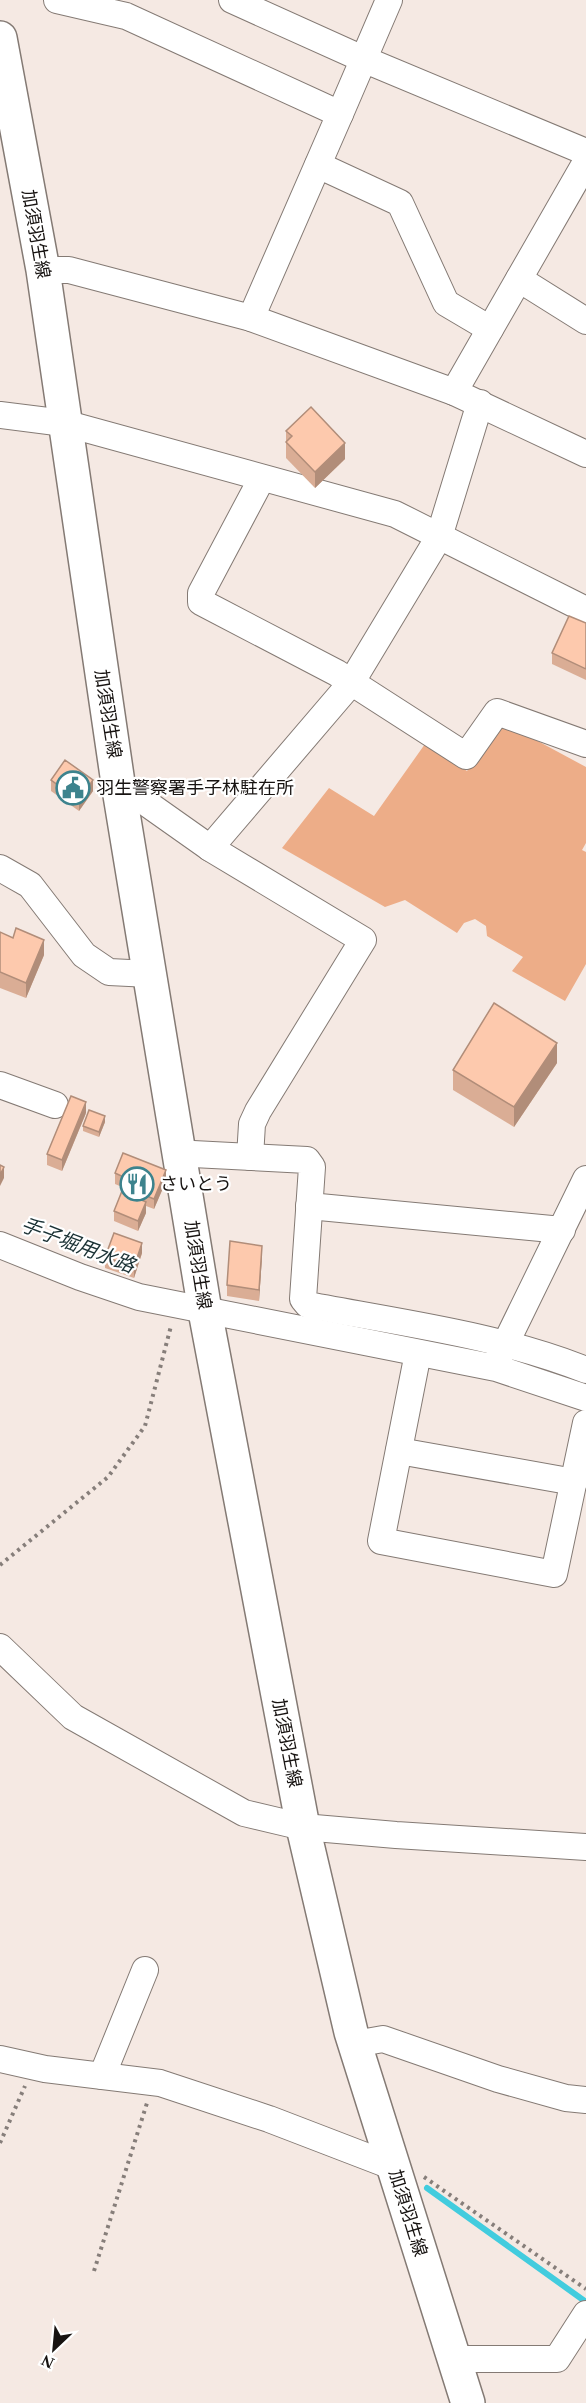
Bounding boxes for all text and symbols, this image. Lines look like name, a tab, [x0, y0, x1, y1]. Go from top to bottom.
street label: 加須羽生線	[18, 188, 54, 280]
street label: 加須羽生線	[91, 668, 125, 760]
public building icon: 羽生警察署手子林駐在所	[55, 770, 91, 806]
place label: 羽生警察署手子林駐在所	[96, 778, 294, 798]
restaurant icon: さいとう	[119, 1166, 155, 1202]
place label: さいとう	[160, 1174, 232, 1194]
water label: 手子堀用水路	[18, 1213, 140, 1277]
street label: 加須羽生線	[181, 1219, 215, 1311]
street label: 加須羽生線	[269, 1697, 305, 1789]
street label: 加須羽生線	[385, 2167, 431, 2259]
north arrow	[24, 2319, 84, 2379]
text: N	[38, 2352, 57, 2372]

